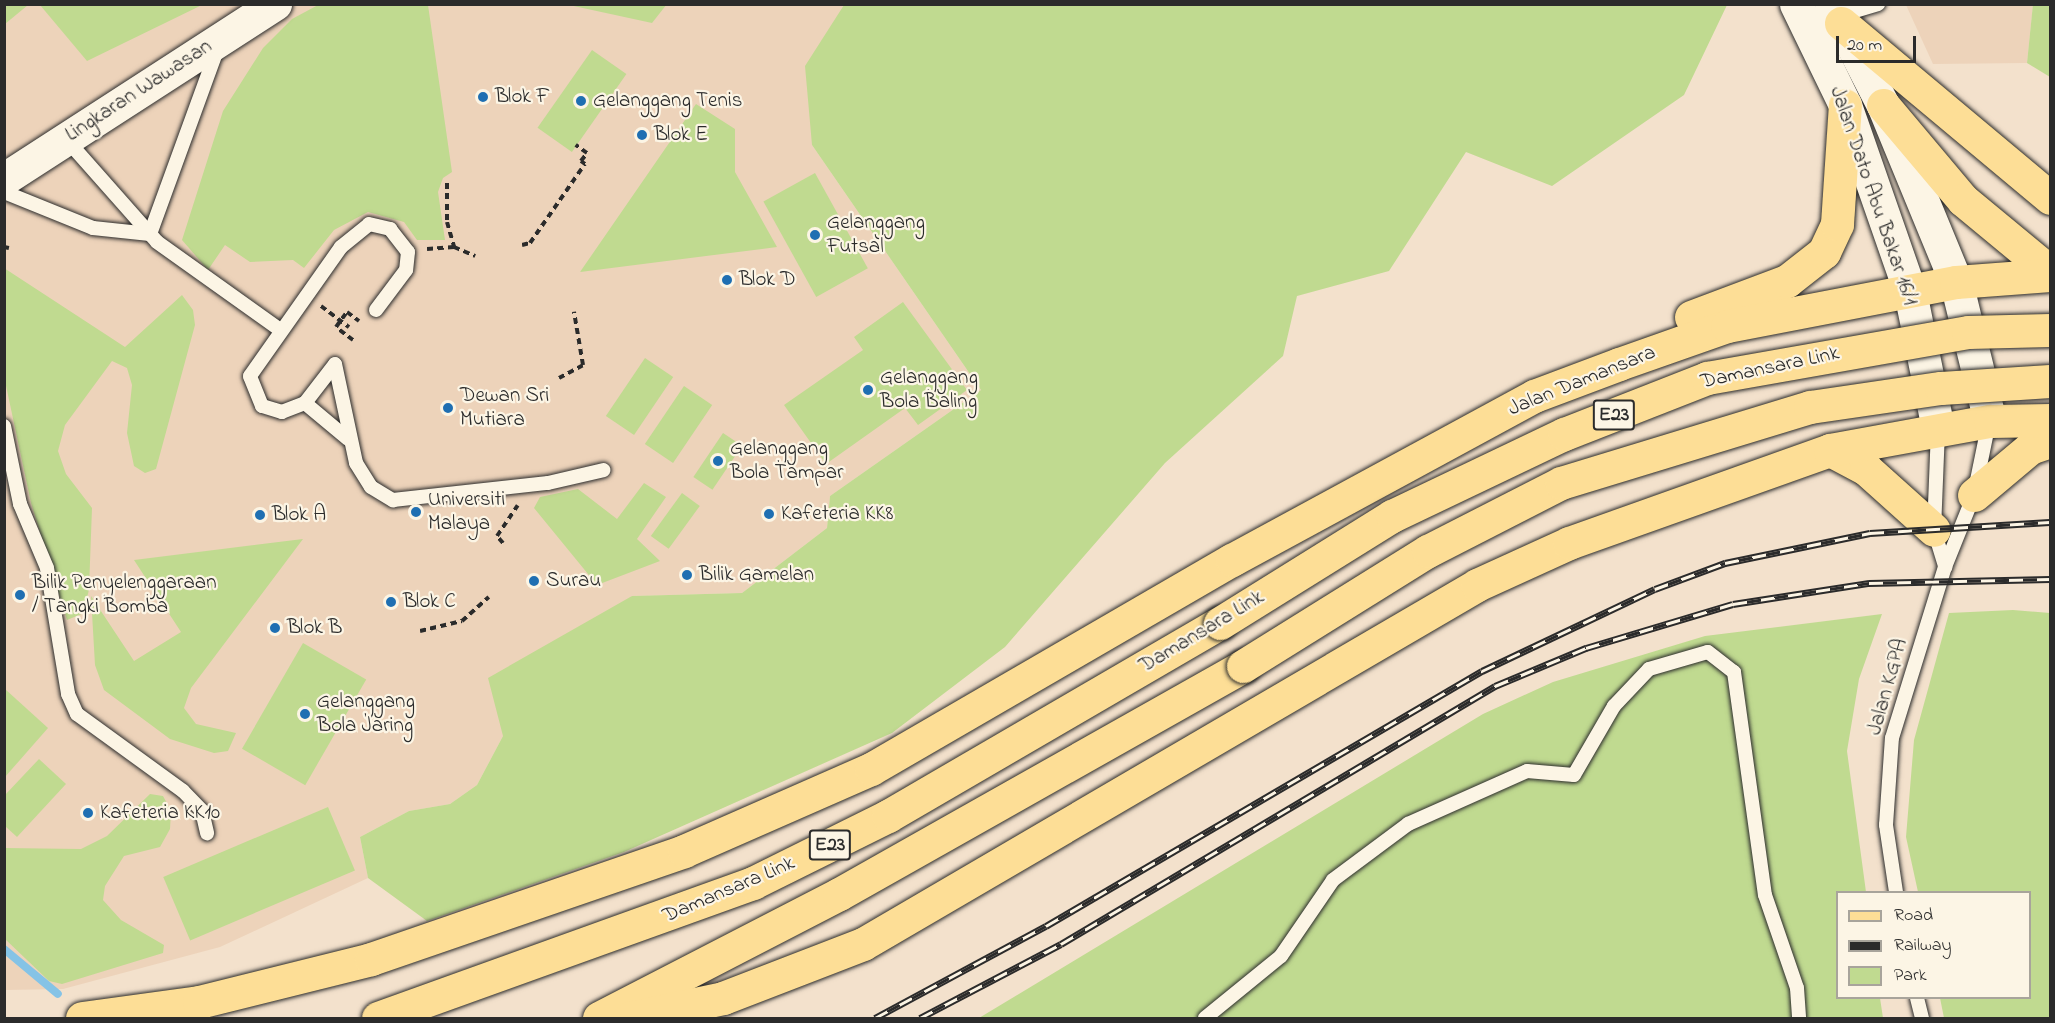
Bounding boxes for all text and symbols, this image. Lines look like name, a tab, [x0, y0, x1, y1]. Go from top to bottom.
scale bar	[1839, 24, 1918, 62]
text: 20 m	[1847, 33, 1882, 59]
street label: Lingkaran Wawasan	[61, 34, 217, 148]
street label: Jalan Dato Abu Bakar 16/1	[1824, 83, 1922, 309]
place label: Blok F	[495, 84, 550, 110]
place label: Gelanggang Tenis	[593, 88, 742, 114]
marker: Blok F	[476, 90, 490, 104]
marker: Gelanggang Tenis	[574, 94, 588, 108]
place label: Blok E	[654, 122, 708, 148]
marker: Blok E	[635, 128, 649, 142]
place label: Gelanggang Futsal	[827, 210, 925, 260]
marker: Gelanggang Futsal	[808, 228, 822, 242]
place label: Blok D	[739, 267, 796, 293]
marker: Blok D	[720, 273, 734, 287]
street label: Jalan Damansara	[1505, 340, 1659, 422]
street label: Damansara Link	[1698, 341, 1842, 395]
place label: Gelanggang Bola Baling	[880, 365, 978, 415]
place label: Dewan Sri Mutiara	[460, 383, 549, 433]
marker: Gelanggang Bola Baling	[861, 383, 875, 397]
road number: E23	[1592, 398, 1636, 432]
marker: Dewan Sri Mutiara	[441, 401, 455, 415]
place label: Gelanggang Bola Tampar	[730, 436, 843, 486]
marker: Gelanggang Bola Tampar	[711, 454, 725, 468]
place label: Universiti Malaya	[428, 487, 505, 537]
place label: Kafeteria KK8	[781, 501, 893, 527]
place label: Blok A	[272, 502, 326, 528]
marker: Universiti Malaya	[409, 505, 423, 519]
marker: Kafeteria KK8	[762, 507, 776, 521]
marker: Blok A	[253, 508, 267, 522]
place label: Bilik Gamelan	[699, 562, 814, 588]
place label: Surau	[546, 568, 601, 594]
marker: Bilik Gamelan	[680, 568, 694, 582]
place label: Bilik Penyelenggaraan / Tangki Bomba	[32, 570, 216, 620]
marker: Surau	[527, 574, 541, 588]
street label: Damansara Link	[1135, 585, 1269, 679]
marker: Bilik Penyelenggaraan / Tangki Bomba	[13, 588, 27, 602]
place label: Blok C	[403, 589, 456, 615]
marker: Blok C	[384, 595, 398, 609]
place label: Blok B	[287, 615, 342, 641]
marker: Blok B	[268, 621, 282, 635]
street label: Jalan KGPA	[1862, 636, 1914, 738]
place label: Gelanggang Bola Jaring	[317, 689, 415, 739]
marker: Gelanggang Bola Jaring	[298, 707, 312, 721]
place label: Kafeteria KK10	[100, 800, 220, 826]
marker: Kafeteria KK10	[81, 806, 95, 820]
road number: E23	[808, 828, 852, 862]
street label: Damansara Link	[659, 851, 799, 929]
legend	[1836, 891, 2031, 999]
text: Road	[1894, 903, 1933, 929]
text: Railway	[1894, 933, 1951, 959]
text: Park	[1894, 963, 1927, 989]

